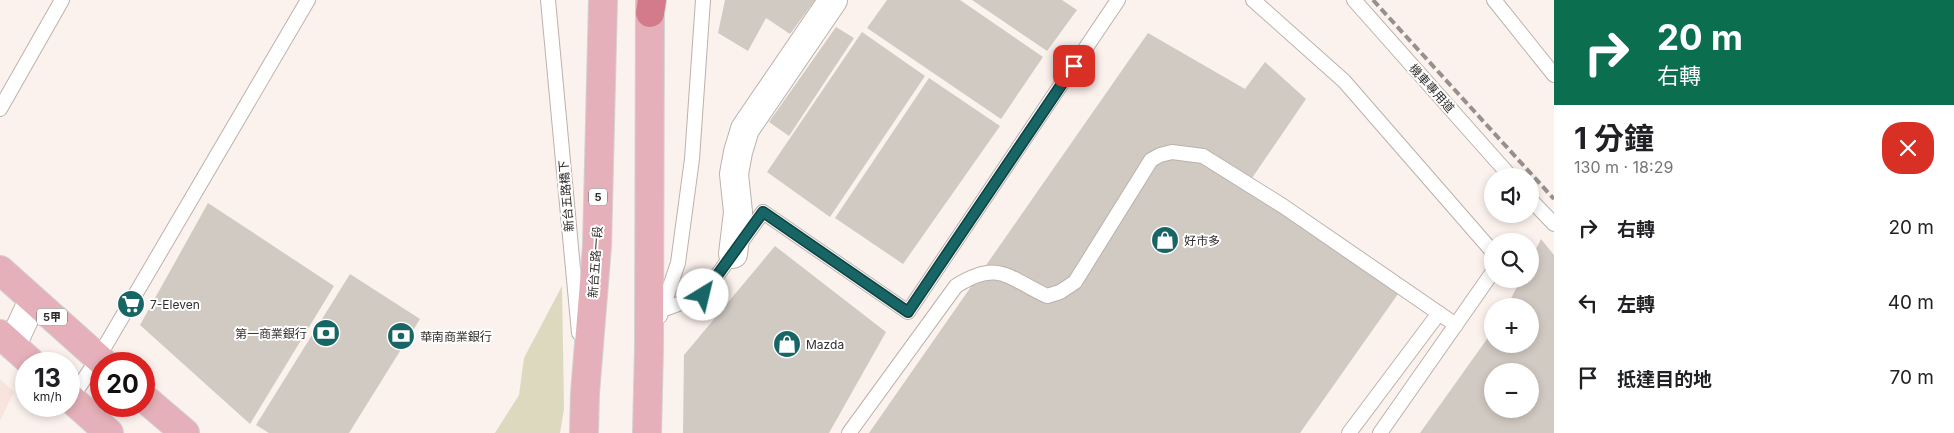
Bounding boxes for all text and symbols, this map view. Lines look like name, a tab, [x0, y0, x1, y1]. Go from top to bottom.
text: 20 m	[1657, 16, 1743, 58]
icon: right	[1574, 20, 1639, 85]
pin	[1053, 45, 1095, 87]
icon: arrive	[1060, 52, 1088, 80]
street label: 機車專用道	[1406, 61, 1458, 115]
text: 右轉	[1657, 63, 1701, 89]
text: 1 分鐘	[1574, 120, 1654, 156]
button: close	[1882, 122, 1934, 174]
text: 130 m · 18:29	[1574, 157, 1673, 177]
street label: 新台五路橋下	[555, 159, 577, 233]
map controls	[1484, 168, 1539, 418]
button: sound	[1484, 168, 1539, 223]
road number: 5	[589, 188, 607, 206]
icon: right	[1574, 214, 1602, 242]
text: 20 m	[1888, 216, 1934, 239]
text: 右轉	[1617, 218, 1655, 241]
shop icon: 好市多	[1150, 225, 1180, 255]
street label: 新台五路一段	[585, 226, 605, 298]
place label: 好市多	[1184, 233, 1220, 248]
button: search	[1484, 233, 1539, 288]
position arrow	[676, 268, 728, 320]
supermarket icon: 7-Eleven	[116, 289, 146, 319]
icon: left	[1574, 289, 1602, 317]
text: 40 m	[1888, 291, 1934, 314]
text: 左轉	[1617, 293, 1655, 316]
place label: 7-Eleven	[150, 297, 200, 312]
button: +	[1484, 298, 1539, 353]
road number: 5甲	[37, 308, 67, 326]
bank icon: 第一商業銀行	[311, 318, 341, 348]
bank icon: 華南商業銀行	[386, 321, 416, 351]
place label: 第一商業銀行	[235, 326, 307, 341]
place label: 華南商業銀行	[420, 329, 492, 344]
shop icon: Mazda	[772, 329, 802, 359]
place label: Mazda	[806, 337, 844, 352]
speed limit sign: 20	[90, 352, 155, 417]
text: 13	[34, 363, 61, 393]
button: −	[1484, 363, 1539, 418]
icon: arrive	[1574, 364, 1602, 392]
text: 70 m	[1890, 366, 1934, 389]
text: 抵達目的地	[1617, 368, 1712, 391]
text: km/h	[33, 389, 62, 404]

